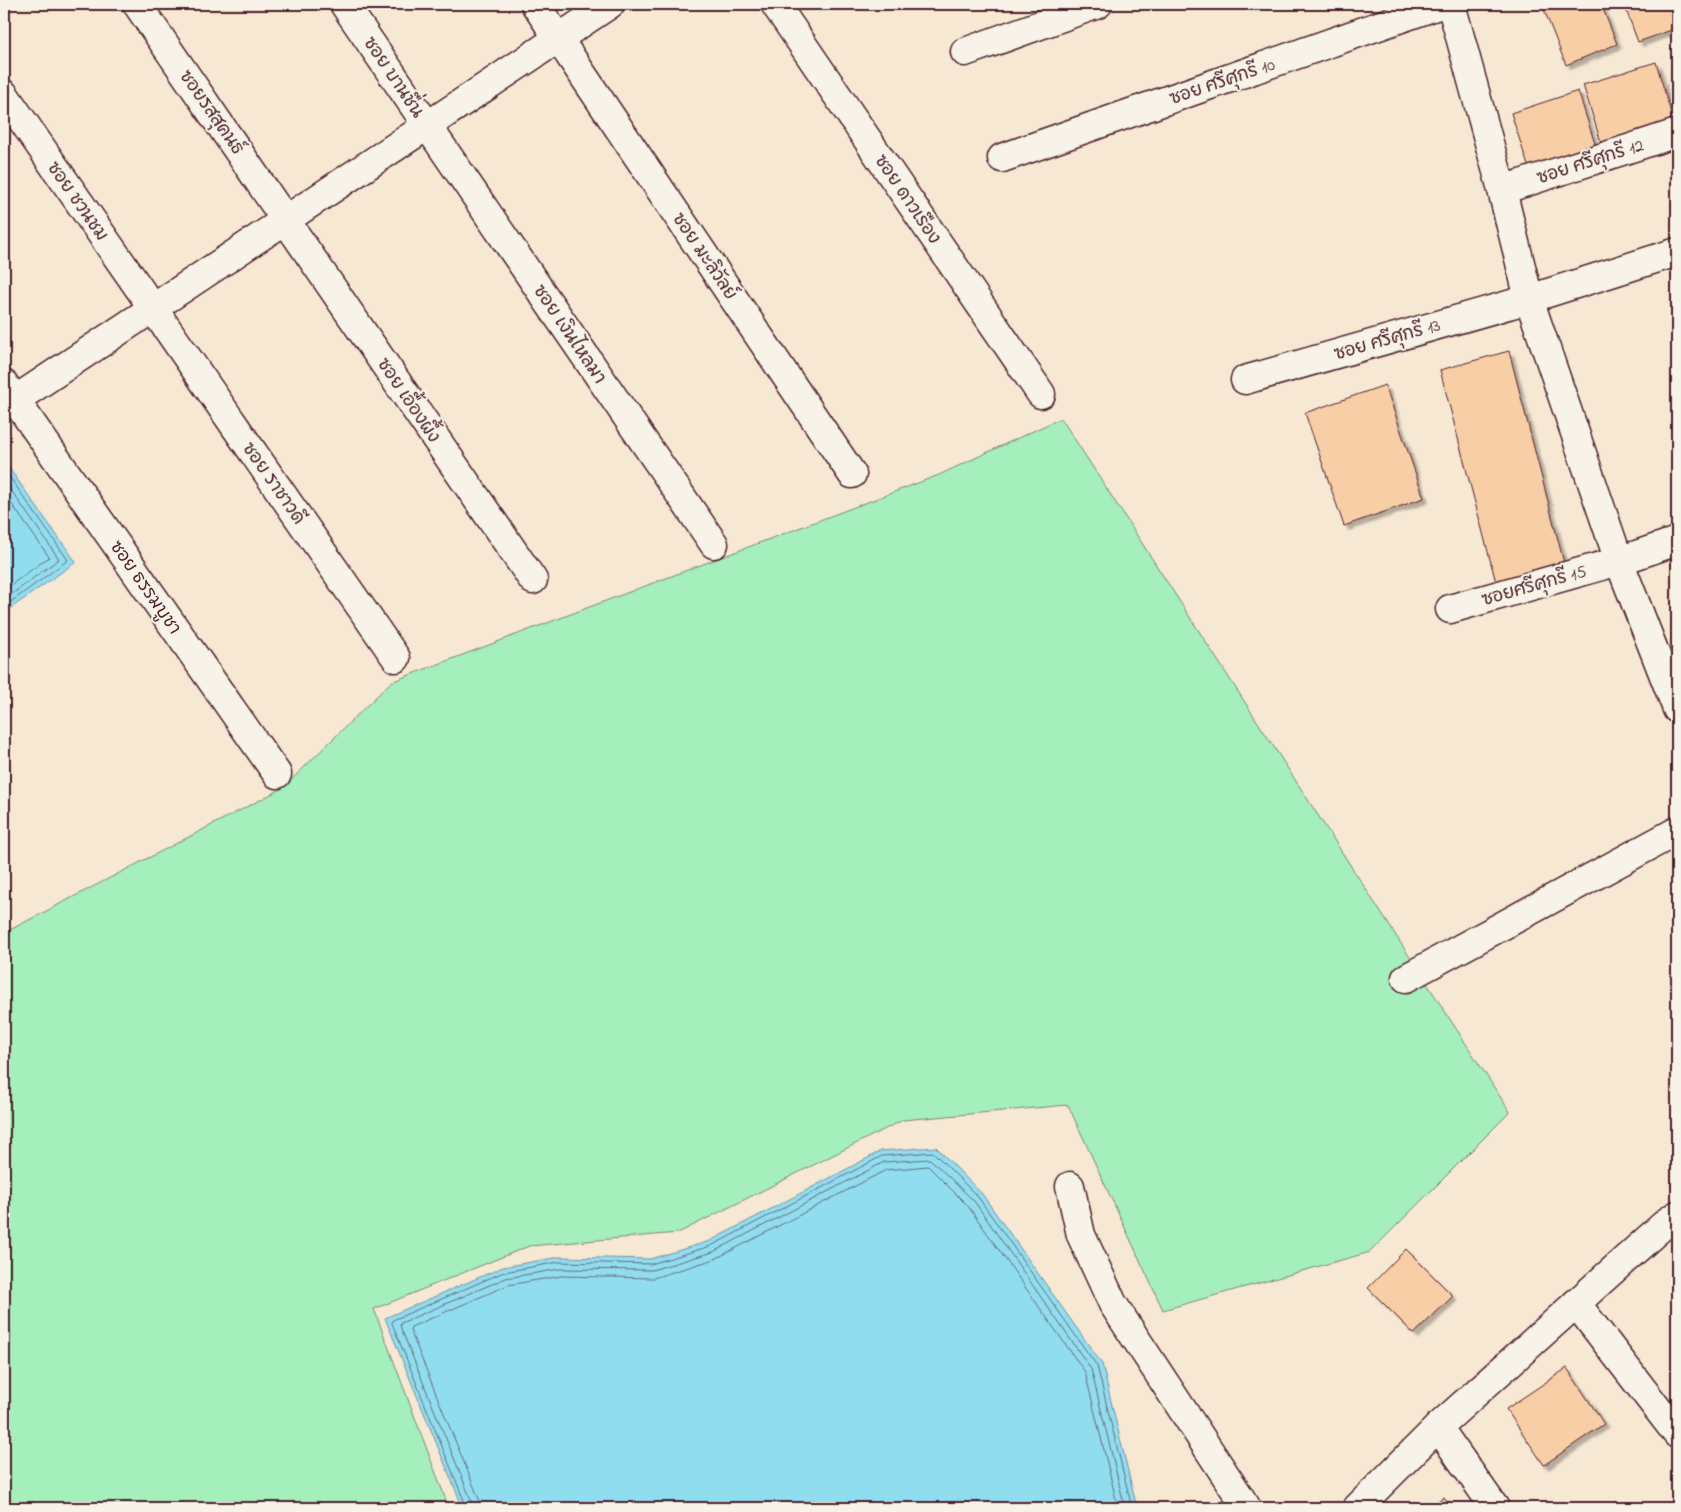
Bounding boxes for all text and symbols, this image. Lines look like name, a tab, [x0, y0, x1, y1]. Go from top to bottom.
street label: ซอย บานชื่น	[356, 28, 435, 124]
street label: ซอย ศรีศุกรี 10	[1166, 52, 1279, 113]
street label: ซอยรสสุคนธ์	[172, 64, 251, 161]
street label: ซอย ศรีศุกรี 12	[1533, 132, 1648, 192]
street label: ซอย ดาวเรือง	[867, 149, 947, 250]
street label: ซอย ชวนชม	[39, 157, 113, 247]
street label: ซอย มะลิวัลย์	[664, 207, 744, 306]
street label: ซอย เงินไหลมา	[525, 279, 613, 390]
street label: ซอย ศรีศุกรี 13	[1331, 312, 1444, 369]
street label: ซอย เอื้องผึ้ง	[369, 350, 450, 449]
street label: ซอย ราชาวดี	[234, 437, 311, 530]
street label: ซอย ธรรมบูชา	[102, 536, 186, 640]
street label: ซอยศรีศุกรี 15	[1479, 559, 1590, 614]

